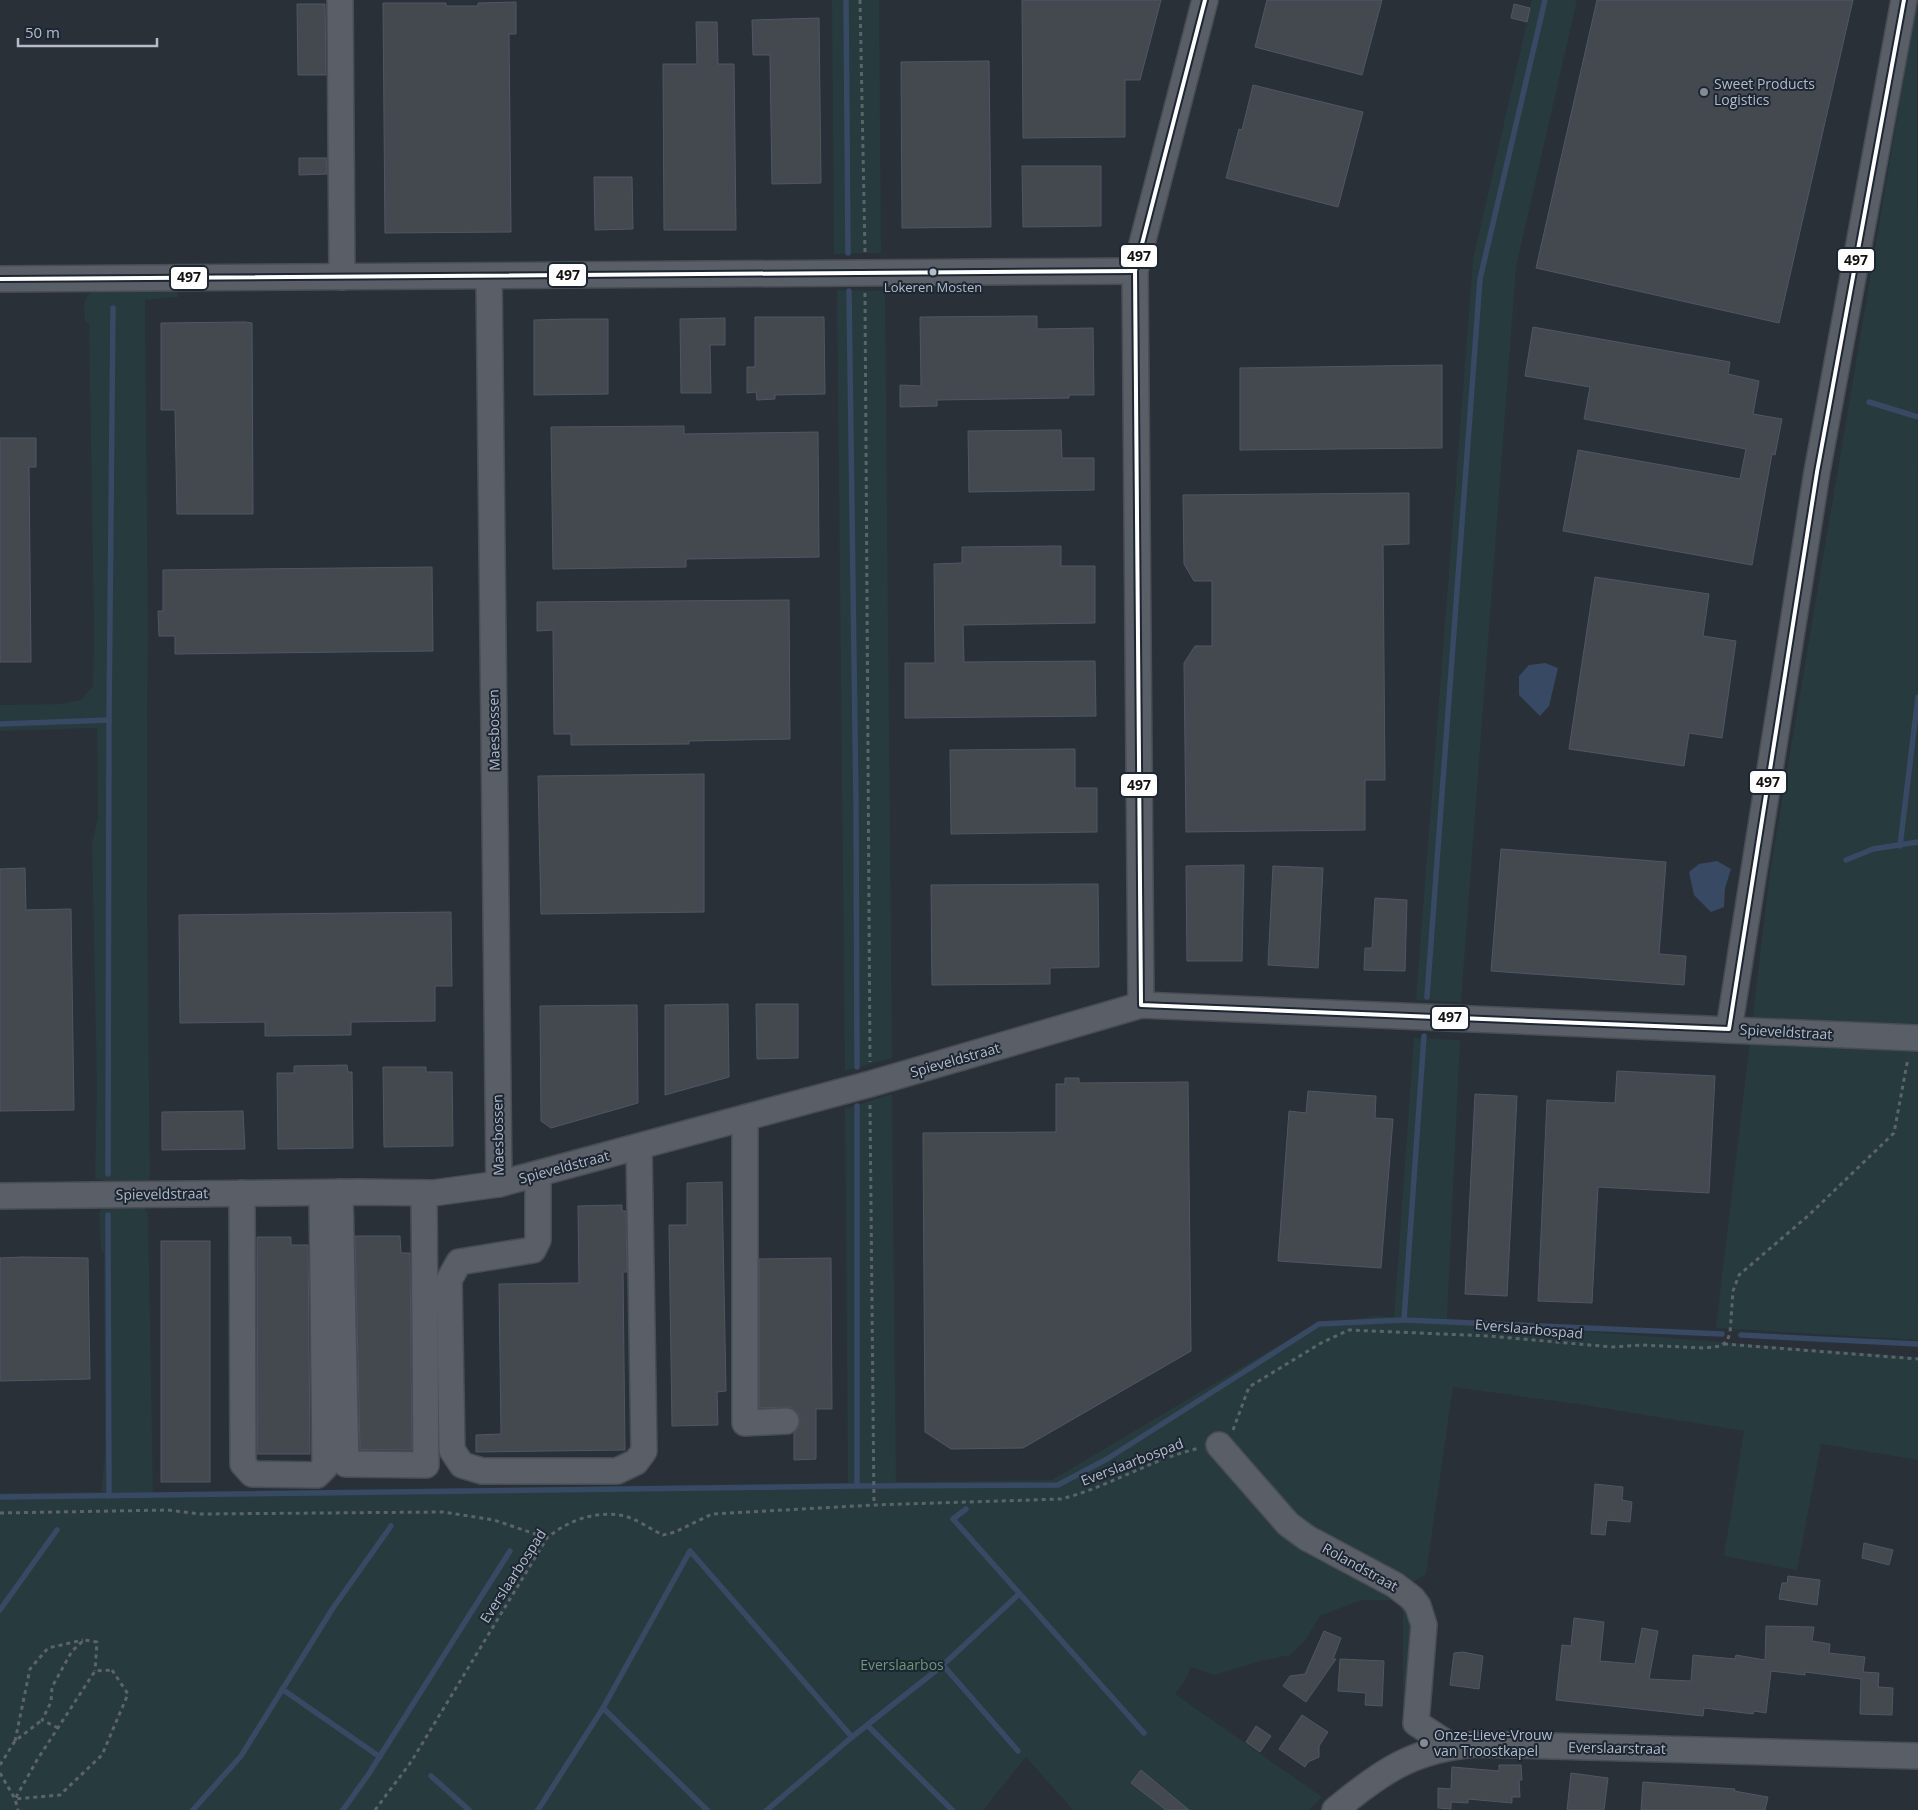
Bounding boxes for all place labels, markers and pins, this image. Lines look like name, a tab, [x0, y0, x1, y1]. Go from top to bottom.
place label: Sweet Products Logistics	[1714, 74, 1815, 109]
marker: Sweet Products Logistics	[1698, 86, 1710, 98]
marker: Lokeren Mosten	[928, 267, 938, 277]
place label: Lokeren Mosten	[884, 278, 982, 296]
place label: Onze-Lieve-Vrouw van Troostkapel	[1434, 1725, 1553, 1760]
marker: Onze-Lieve-Vrouw van Troostkapel	[1418, 1737, 1430, 1749]

